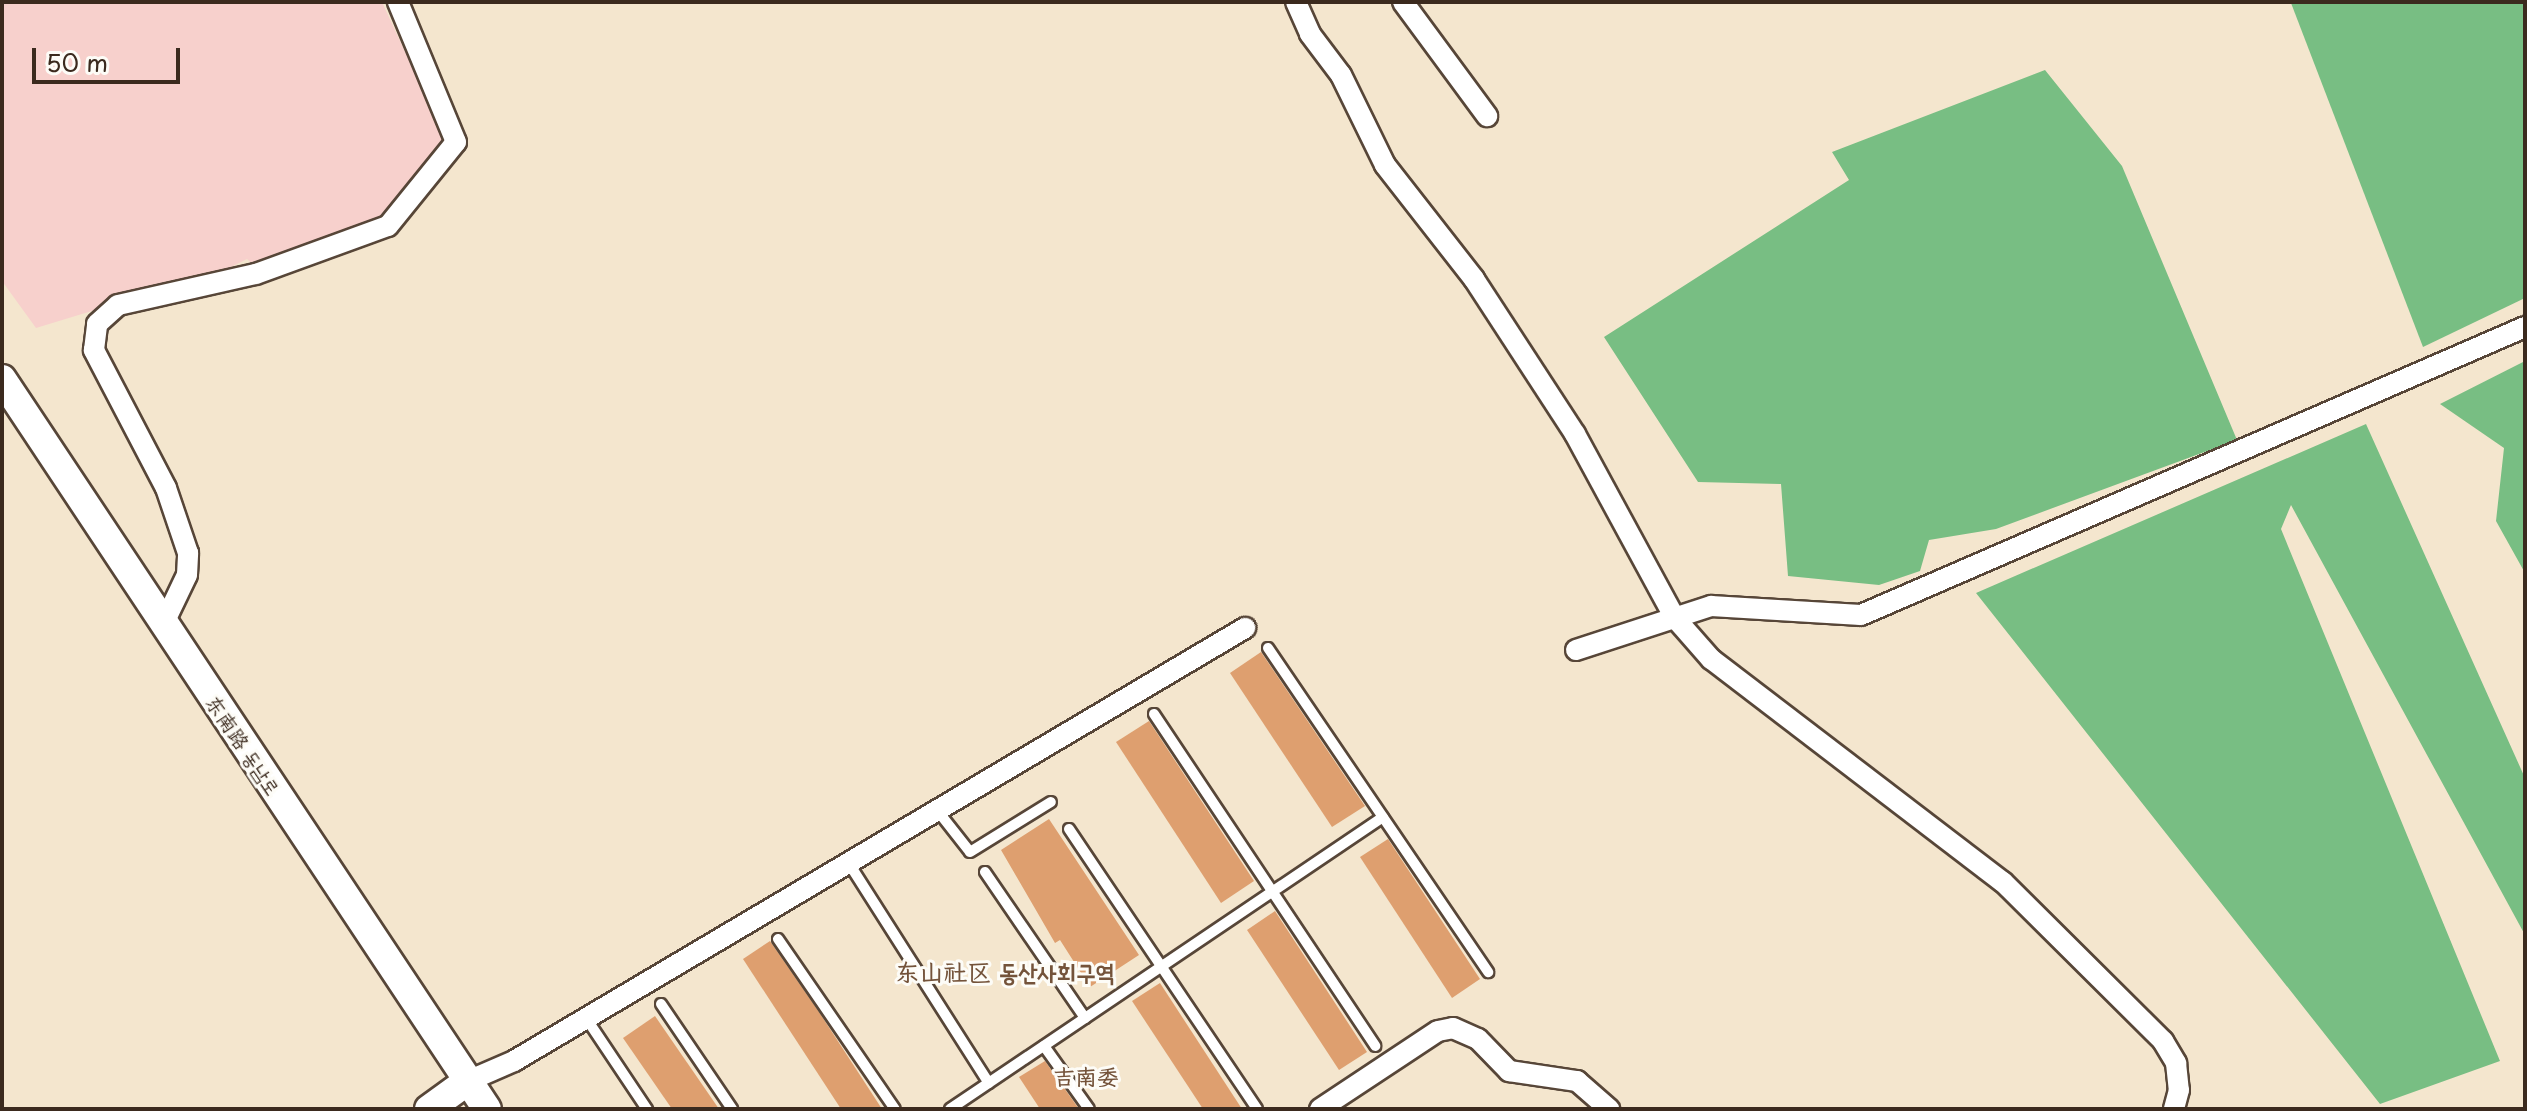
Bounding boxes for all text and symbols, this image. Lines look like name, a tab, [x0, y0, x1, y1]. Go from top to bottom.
scale bar	[36, 32, 184, 82]
text: 50 m	[46, 44, 108, 80]
street label: 东南路 동남로	[201, 691, 285, 799]
district label: 东山社区 동산사회구역	[895, 958, 1115, 986]
district label: 吉南委	[1053, 1063, 1119, 1089]

